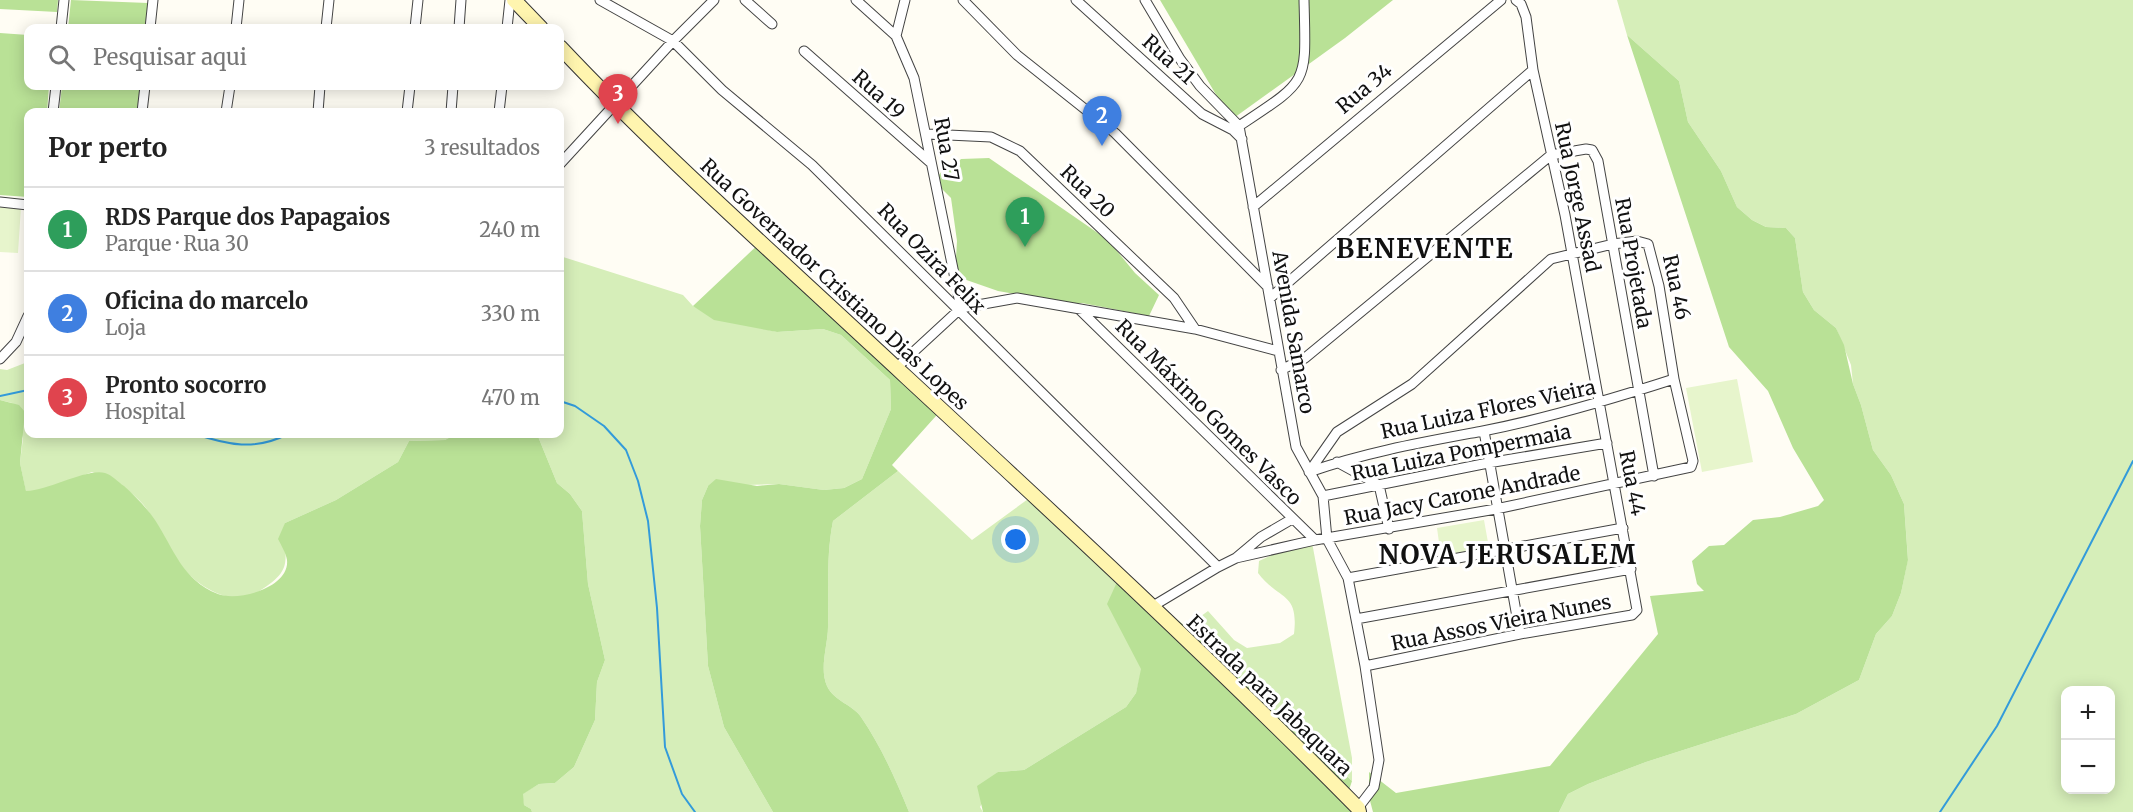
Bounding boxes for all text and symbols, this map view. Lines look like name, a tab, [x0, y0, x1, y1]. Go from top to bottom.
search box	[24, 24, 564, 90]
street label: Rua 21	[1138, 29, 1200, 89]
icon: search	[45, 41, 78, 74]
text: Pesquisar aqui	[93, 43, 247, 71]
street label: Rua 34	[1331, 57, 1397, 119]
street label: Rua 19	[848, 64, 910, 124]
pin: 3	[598, 74, 638, 124]
pin: 2	[1082, 96, 1122, 146]
street label: Rua 27	[929, 115, 965, 183]
street label: Rua Jorge Assad	[1550, 120, 1606, 274]
text: Por perto	[48, 131, 167, 164]
text: 3 resultados	[424, 135, 540, 160]
street label: Rua Governador Cristiano Dias Lopes	[696, 153, 974, 415]
street label: Rua 20	[1056, 159, 1120, 223]
street label: Rua Projetada	[1610, 195, 1658, 331]
street label: Rua Ozira Felix	[873, 198, 991, 319]
pin: 1	[1006, 198, 1044, 247]
text: RDS Parque dos Papagaios	[105, 203, 390, 231]
text: 1	[63, 217, 72, 242]
text: 240 m	[479, 217, 540, 242]
text: Parque · Rua 30	[105, 231, 249, 256]
district label: BENEVENTE	[1336, 232, 1514, 265]
street label: Avenida Samarco	[1267, 247, 1321, 416]
street label: Rua 46	[1658, 252, 1696, 322]
text: Oficina do marcelo	[105, 287, 308, 315]
text: 2	[62, 301, 73, 326]
text: 330 m	[481, 301, 540, 326]
street label: Rua Máximo Gomes Vasco	[1111, 314, 1308, 511]
text: Loja	[105, 315, 146, 340]
text: Pronto socorro	[105, 371, 266, 399]
street label: Rua Luiza Flores Vieira	[1378, 374, 1598, 444]
text: 3	[62, 385, 73, 410]
text: 470 m	[481, 385, 540, 410]
text: Hospital	[105, 399, 185, 424]
street label: Rua Luiza Pompermaia	[1349, 418, 1573, 486]
street label: Rua 44	[1614, 448, 1652, 518]
street label: Rua Jacy Carone Andrade	[1342, 460, 1582, 530]
your location	[1001, 525, 1030, 554]
district label: NOVA JERUSALEM	[1379, 538, 1637, 571]
street label: Rua Assos Vieira Nunes	[1389, 588, 1613, 656]
street label: Estrada para Jabaquara	[1182, 609, 1358, 781]
map controls	[2061, 686, 2115, 794]
button: +	[2061, 686, 2115, 740]
button: −	[2061, 740, 2115, 794]

